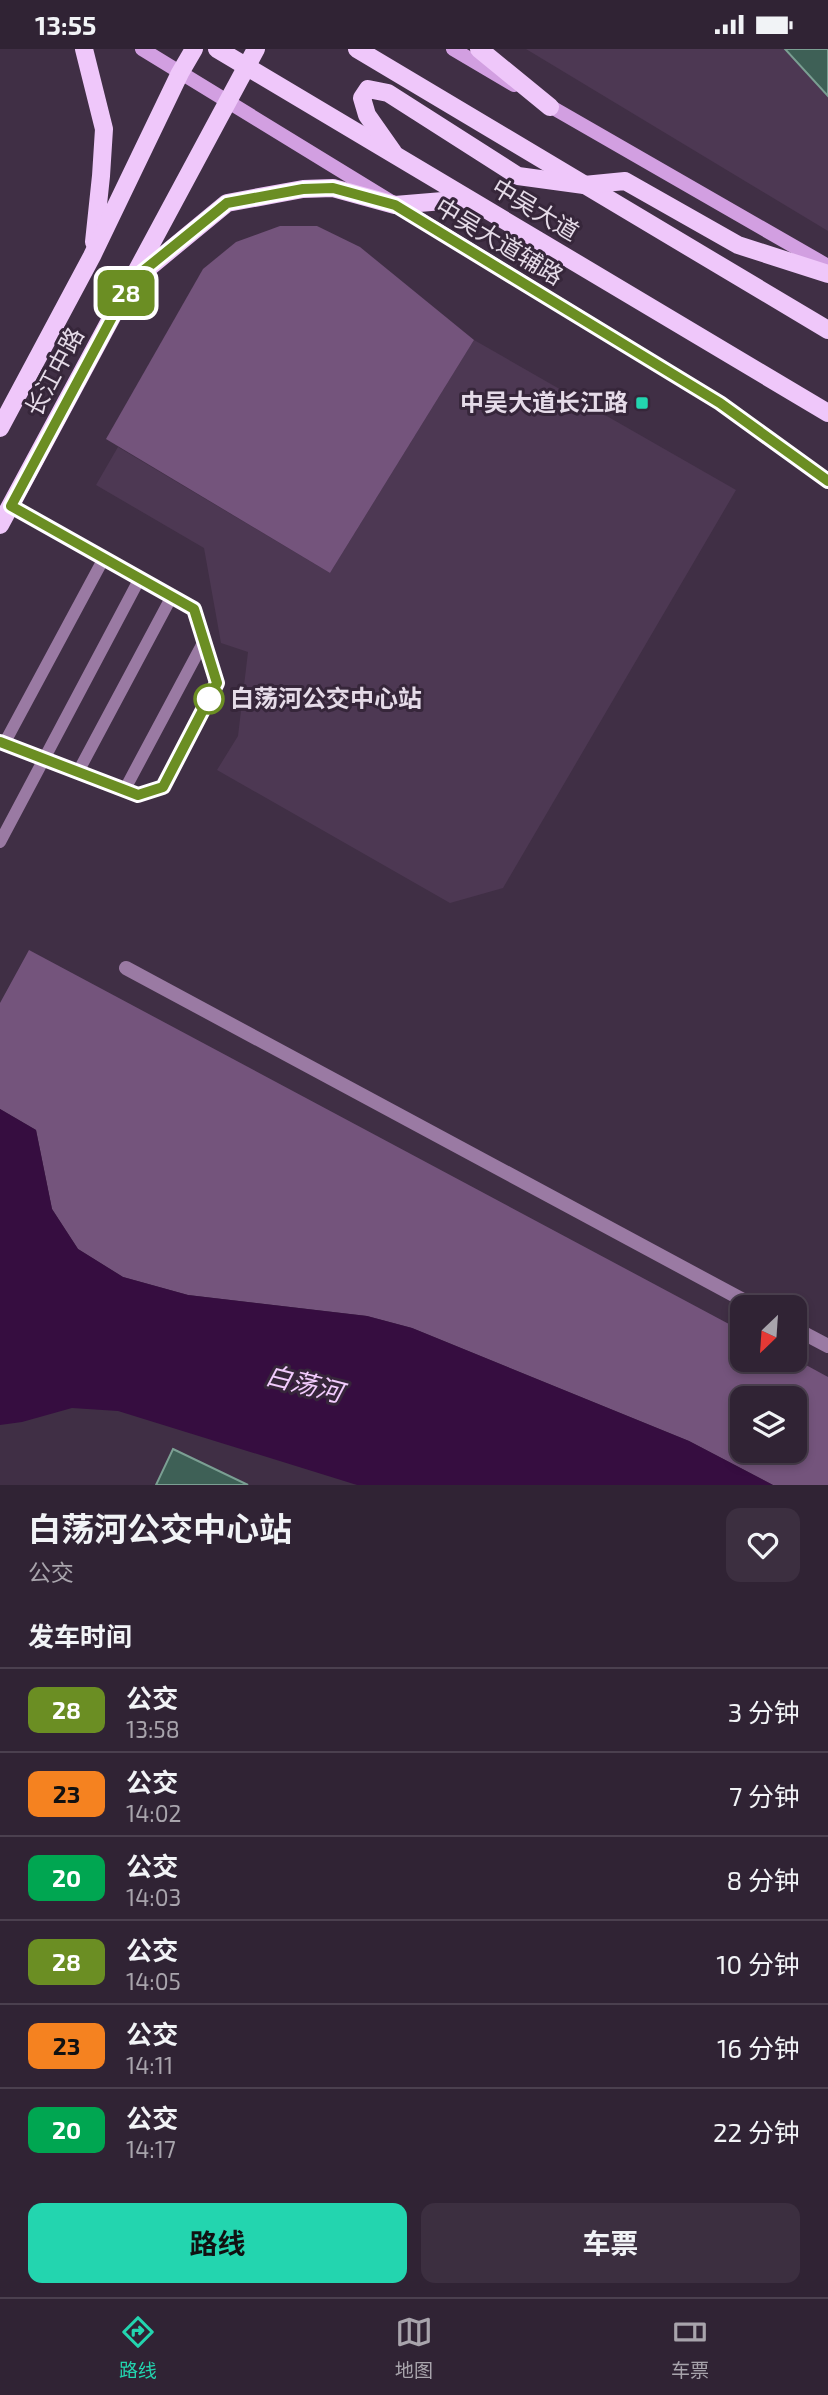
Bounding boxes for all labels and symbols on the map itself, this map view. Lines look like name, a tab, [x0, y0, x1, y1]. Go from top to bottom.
street label: 中吴大道	[487, 172, 584, 246]
street label: 中吴大道辅路	[431, 191, 569, 290]
line badge: 28	[94, 270, 158, 316]
street label: 长江中路	[18, 322, 89, 420]
place label: 中吴大道长江路	[460, 387, 628, 416]
marker: 中吴大道长江路	[634, 395, 650, 411]
place label: 白荡河公交中心站	[230, 683, 422, 712]
marker: 白荡河公交中心站	[194, 684, 224, 714]
north arrow	[730, 1295, 807, 1372]
water label: 白荡河	[263, 1358, 351, 1408]

